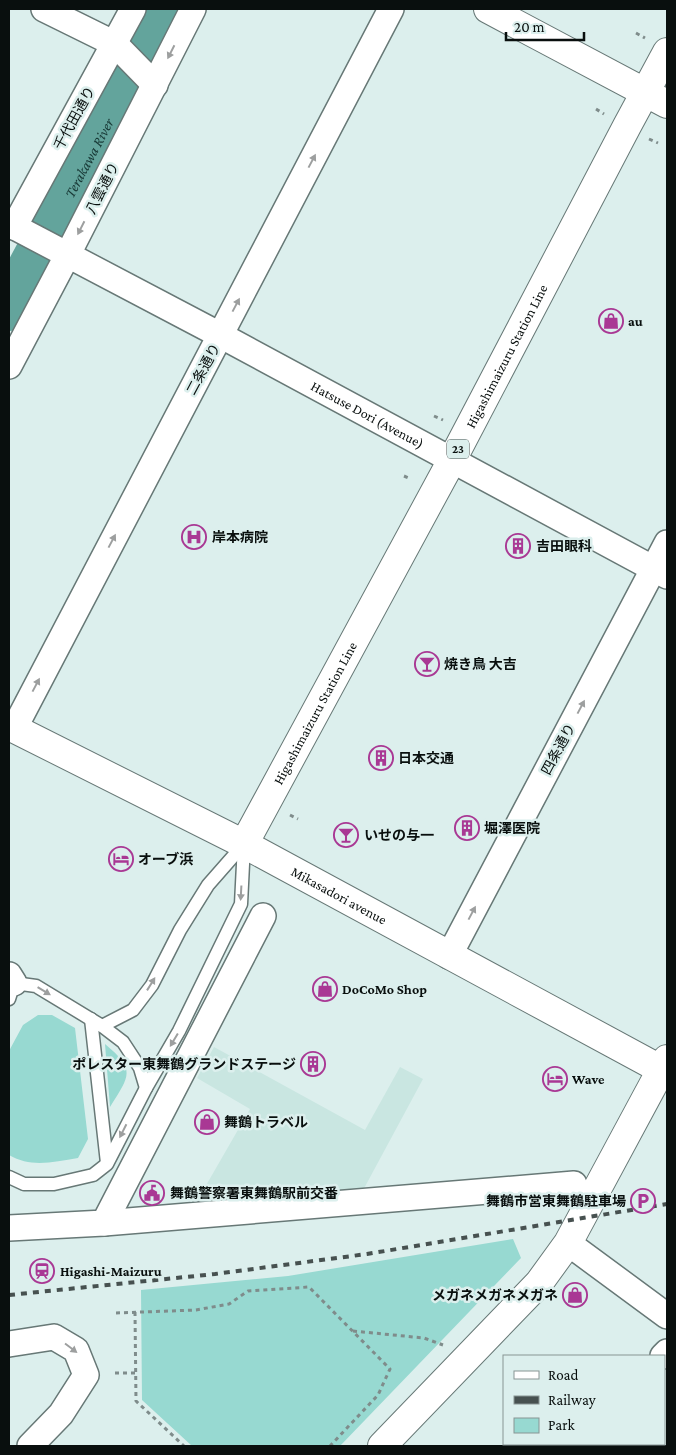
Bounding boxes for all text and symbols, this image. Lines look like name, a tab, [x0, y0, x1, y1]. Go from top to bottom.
scale bar	[506, 10, 584, 42]
text: 20 m	[514, 19, 545, 35]
one-way arrow	[167, 45, 175, 60]
street label: 千代田通り	[50, 84, 98, 152]
water label: Terakawa River	[61, 115, 117, 201]
one-way arrow	[308, 153, 316, 168]
street label: 八雲通り	[82, 159, 122, 217]
one-way arrow	[77, 221, 85, 235]
street label: Higashimaizuru Station Line	[462, 282, 551, 431]
one-way arrow	[232, 297, 240, 312]
shop icon: au	[598, 308, 624, 334]
place label: au	[628, 313, 643, 329]
street label: 二条通り	[183, 341, 223, 397]
street label: Hatsuse Dori (Avenue)	[308, 378, 427, 452]
road number: 23	[447, 439, 469, 458]
hospital icon: 岸本病院	[181, 524, 207, 550]
place label: 岸本病院	[212, 529, 268, 545]
building icon: 吉田眼科	[505, 533, 531, 559]
one-way arrow	[108, 534, 116, 549]
place label: 吉田眼科	[536, 538, 592, 554]
street label: Higashimaizuru Station Line	[270, 639, 360, 787]
bar icon: 焼き鳥 大吉	[414, 651, 440, 677]
place label: 焼き鳥 大吉	[444, 656, 517, 672]
one-way arrow	[32, 678, 40, 692]
one-way arrow	[577, 700, 585, 715]
street label: 四条通り	[538, 721, 578, 777]
building icon: 日本交通	[368, 745, 394, 771]
place label: 日本交通	[398, 750, 454, 766]
building icon: 堀澤医院	[454, 815, 480, 841]
place label: 堀澤医院	[484, 820, 540, 836]
bar icon: いせの与一	[333, 822, 359, 848]
place label: いせの与一	[364, 827, 434, 843]
hotel icon: オーブ浜	[108, 846, 134, 872]
place label: オーブ浜	[138, 851, 193, 867]
street label: Mikasadori avenue	[289, 863, 389, 928]
one-way arrow	[237, 885, 245, 901]
one-way arrow	[468, 906, 476, 920]
shop icon: DoCoMo Shop	[312, 976, 338, 1002]
one-way arrow	[147, 977, 156, 990]
place label: DoCoMo Shop	[342, 981, 427, 997]
one-way arrow	[37, 986, 50, 995]
one-way arrow	[170, 1033, 179, 1046]
building icon: ポレスター東舞鶴グランドステージ	[300, 1051, 326, 1077]
place label: ポレスター東舞鶴グランドステージ	[72, 1056, 296, 1072]
hotel icon: Wave	[542, 1066, 568, 1092]
place label: Wave	[571, 1071, 605, 1087]
shop icon: 舞鶴トラベル	[194, 1109, 220, 1135]
place label: 舞鶴トラベル	[224, 1114, 308, 1130]
one-way arrow	[119, 1124, 127, 1139]
public building icon: 舞鶴警察署東舞鶴駅前交番	[139, 1180, 165, 1206]
place label: 舞鶴警察署東舞鶴駅前交番	[170, 1185, 338, 1201]
parking icon: 舞鶴市営東舞鶴駐車場	[630, 1188, 656, 1214]
place label: 舞鶴市営東舞鶴駐車場	[486, 1193, 626, 1209]
station icon: Higashi-Maizuru	[29, 1258, 55, 1284]
place label: Higashi-Maizuru	[60, 1263, 162, 1279]
shop icon: メガネメガネメガネ	[562, 1282, 588, 1308]
place label: メガネメガネメガネ	[432, 1287, 558, 1303]
one-way arrow	[64, 1343, 78, 1353]
legend	[503, 1355, 666, 1445]
text: Road	[548, 1367, 579, 1383]
text: Railway	[548, 1392, 596, 1409]
text: Park	[548, 1417, 575, 1433]

